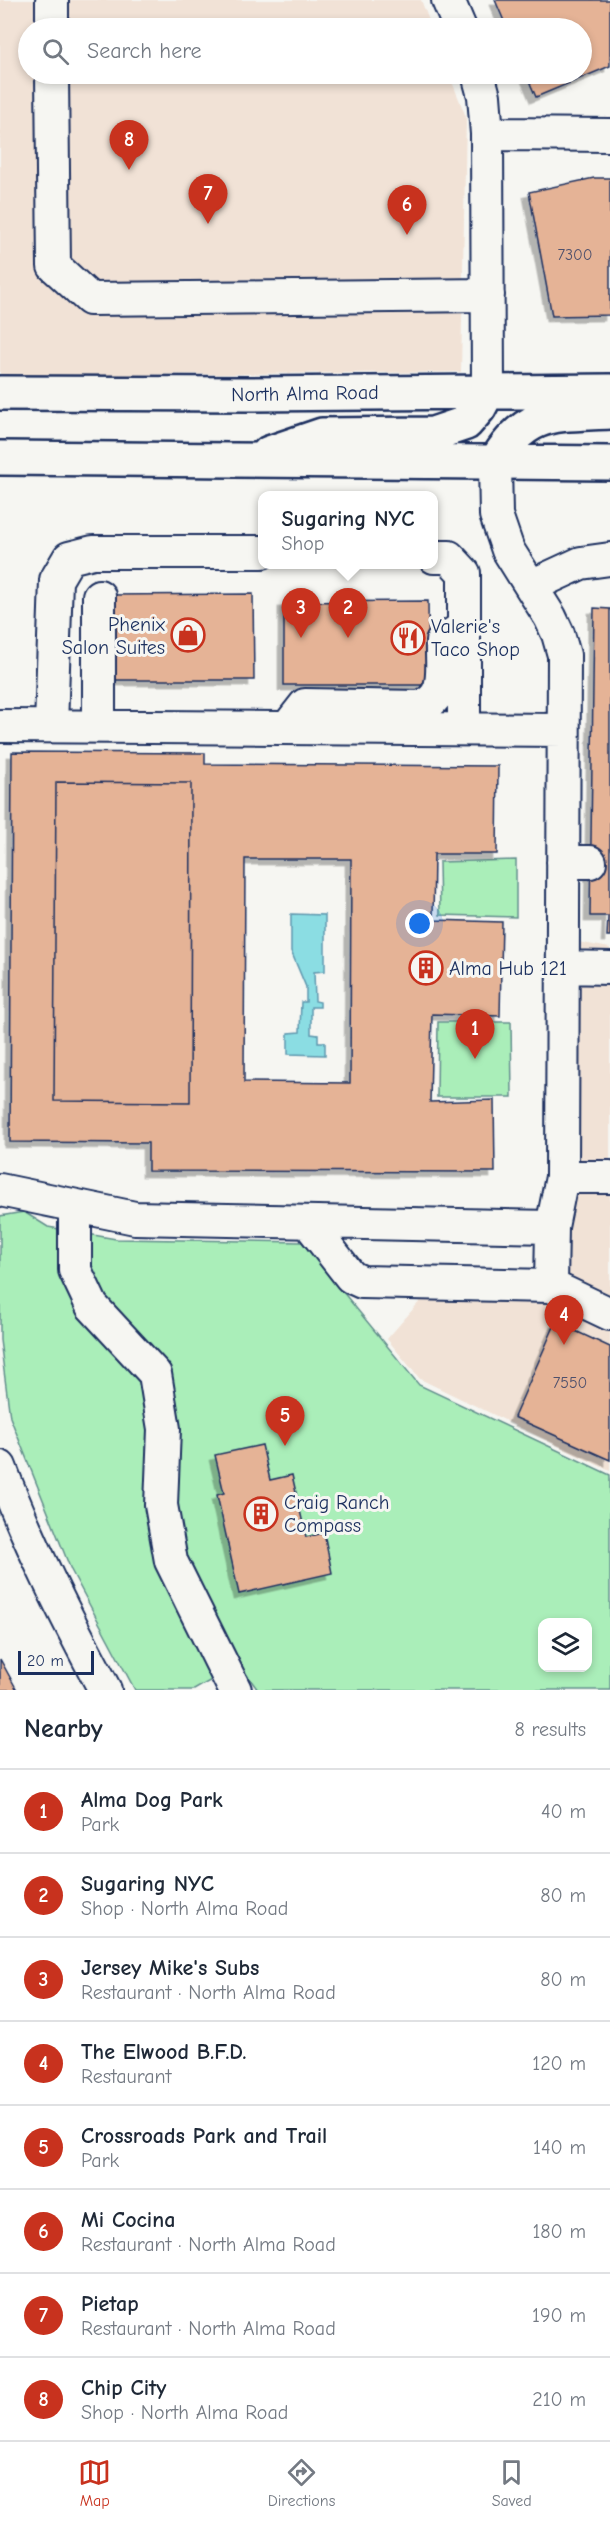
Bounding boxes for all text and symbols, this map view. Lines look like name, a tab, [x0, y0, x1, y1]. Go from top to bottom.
search box	[18, 18, 592, 84]
icon: search	[39, 35, 72, 68]
text: Search here	[87, 38, 202, 64]
pin: 8	[110, 120, 148, 170]
pin: 7	[188, 174, 228, 224]
pin: 6	[388, 186, 426, 235]
house number: 7300	[557, 246, 593, 264]
street label: North Alma Road	[231, 381, 379, 406]
popup	[258, 491, 438, 569]
text: Sugaring NYC	[281, 506, 415, 532]
text: Shop	[281, 532, 324, 555]
pin: 3	[282, 588, 320, 638]
pin: 2	[328, 588, 368, 638]
place label: Phenix Salon Suites	[62, 613, 166, 659]
place label: Valerie's Taco Shop	[431, 615, 520, 661]
shop icon: Phenix Salon Suites	[170, 617, 206, 653]
restaurant icon: Valerie's Taco Shop	[390, 620, 426, 656]
your location	[405, 909, 434, 938]
building icon: Alma Hub 121	[408, 950, 444, 986]
place label: Alma Hub 121	[449, 957, 567, 980]
pin: 1	[456, 1010, 494, 1059]
pin: 4	[544, 1296, 584, 1345]
house number: 7550	[553, 1374, 587, 1392]
pin: 5	[266, 1396, 304, 1446]
place label: Craig Ranch Compass	[284, 1491, 389, 1537]
building icon: Craig Ranch Compass	[243, 1496, 279, 1532]
map controls	[538, 1618, 592, 1672]
button: layers	[538, 1618, 592, 1672]
scale bar	[18, 1648, 94, 1676]
text: 20 m	[27, 1652, 64, 1670]
text: Nearby	[24, 1714, 103, 1744]
text: 8 results	[514, 1718, 586, 1741]
text: Alma Dog Park	[81, 1787, 223, 1813]
text: 1	[40, 1800, 47, 1823]
text: 40 m	[541, 1800, 586, 1823]
text: Park	[81, 1813, 119, 1836]
text: Sugaring NYC	[81, 1871, 214, 1897]
text: 2	[39, 1884, 48, 1907]
text: 80 m	[540, 1884, 586, 1907]
text: Shop · North Alma Road	[81, 1897, 288, 1920]
text: Jersey Mike's Subs	[81, 1955, 259, 1981]
text: 3	[39, 1968, 48, 1991]
text: 80 m	[540, 1968, 586, 1991]
text: Restaurant · North Alma Road	[81, 1981, 336, 2004]
text: The Elwood B.F.D.	[81, 2039, 246, 2065]
text: 4	[39, 2052, 48, 2075]
text: 120 m	[532, 2052, 586, 2075]
text: Restaurant	[81, 2065, 171, 2088]
text: Crossroads Park and Trail	[81, 2123, 327, 2149]
text: 5	[38, 2136, 49, 2159]
text: 140 m	[533, 2136, 586, 2159]
text: Park	[81, 2149, 119, 2172]
text: Mi Cocina	[81, 2207, 175, 2233]
text: 6	[38, 2220, 49, 2243]
text: 180 m	[532, 2220, 586, 2243]
text: Restaurant · North Alma Road	[81, 2233, 336, 2256]
text: Pietap	[81, 2291, 139, 2317]
text: 7	[39, 2304, 48, 2327]
text: 190 m	[532, 2304, 586, 2327]
text: Restaurant · North Alma Road	[81, 2317, 336, 2340]
text: Chip City	[81, 2375, 166, 2401]
text: 8	[38, 2388, 49, 2411]
text: 210 m	[532, 2388, 586, 2411]
text: Shop · North Alma Road	[81, 2401, 288, 2424]
tab: Map	[78, 2456, 111, 2510]
tab: Directions	[268, 2456, 335, 2510]
tab: Saved	[492, 2456, 532, 2510]

